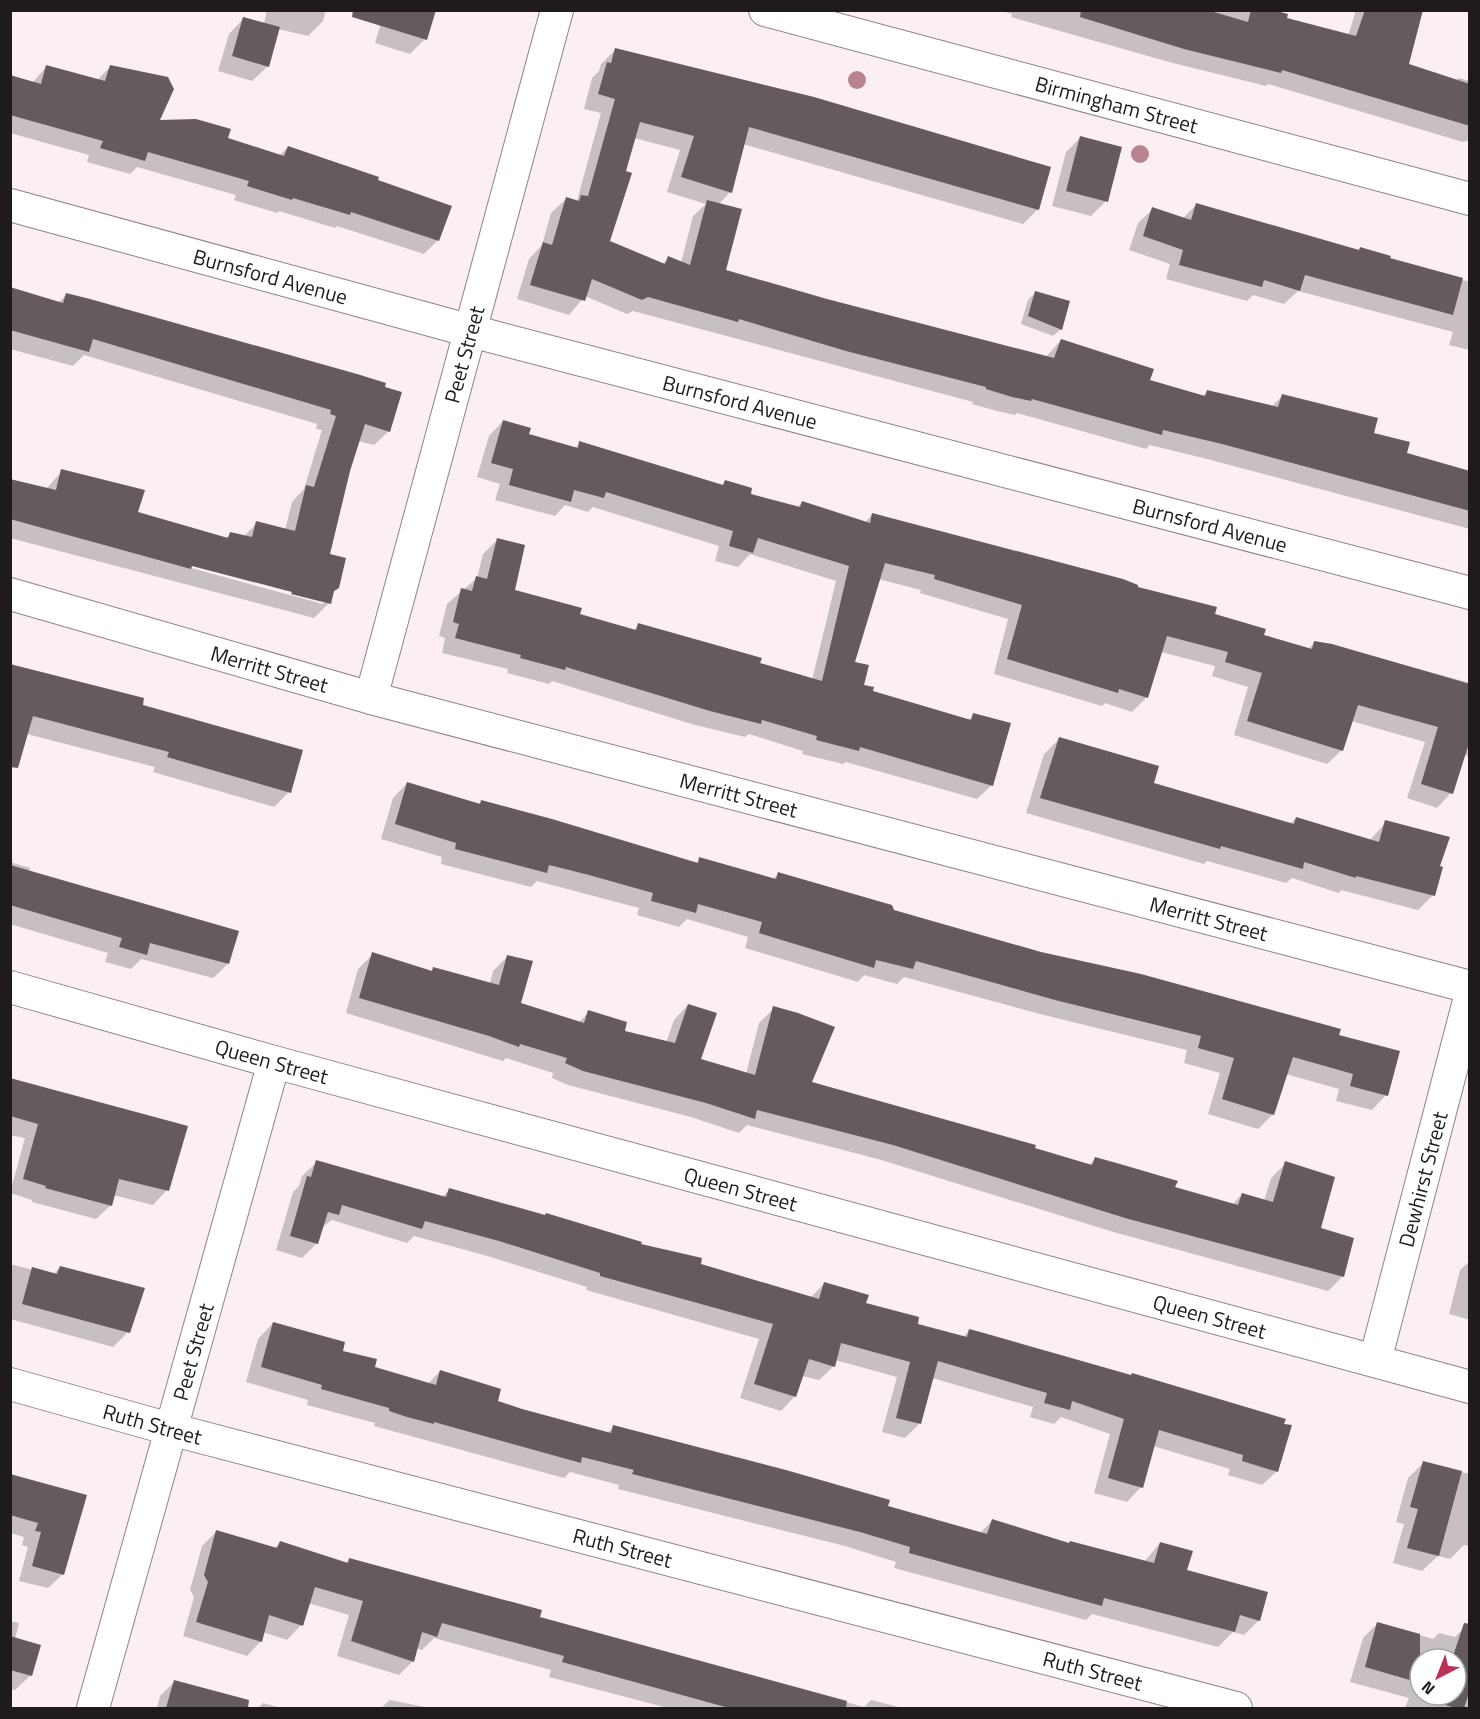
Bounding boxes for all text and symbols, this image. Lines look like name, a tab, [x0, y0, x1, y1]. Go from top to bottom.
street label: Birmingham Street	[1032, 67, 1202, 142]
street label: Burnsford Avenue	[190, 240, 351, 313]
street label: Peet Street	[435, 301, 493, 407]
street label: Burnsford Avenue	[659, 366, 821, 437]
street label: Burnsford Avenue	[1129, 489, 1291, 560]
street label: Merritt Street	[207, 637, 333, 701]
street label: Merritt Street	[676, 764, 802, 826]
street label: Merritt Street	[1146, 887, 1272, 949]
street label: Queen Street	[211, 1030, 333, 1092]
street label: Dewhirst Street	[1389, 1107, 1456, 1250]
street label: Queen Street	[680, 1158, 802, 1220]
street label: Queen Street	[1149, 1286, 1271, 1347]
street label: Peet Street	[164, 1299, 222, 1404]
street label: Ruth Street	[99, 1395, 206, 1453]
street label: Ruth Street	[569, 1519, 676, 1576]
street label: Ruth Street	[1040, 1642, 1146, 1699]
north arrow	[1408, 1647, 1468, 1707]
text: N	[1416, 1676, 1440, 1701]

